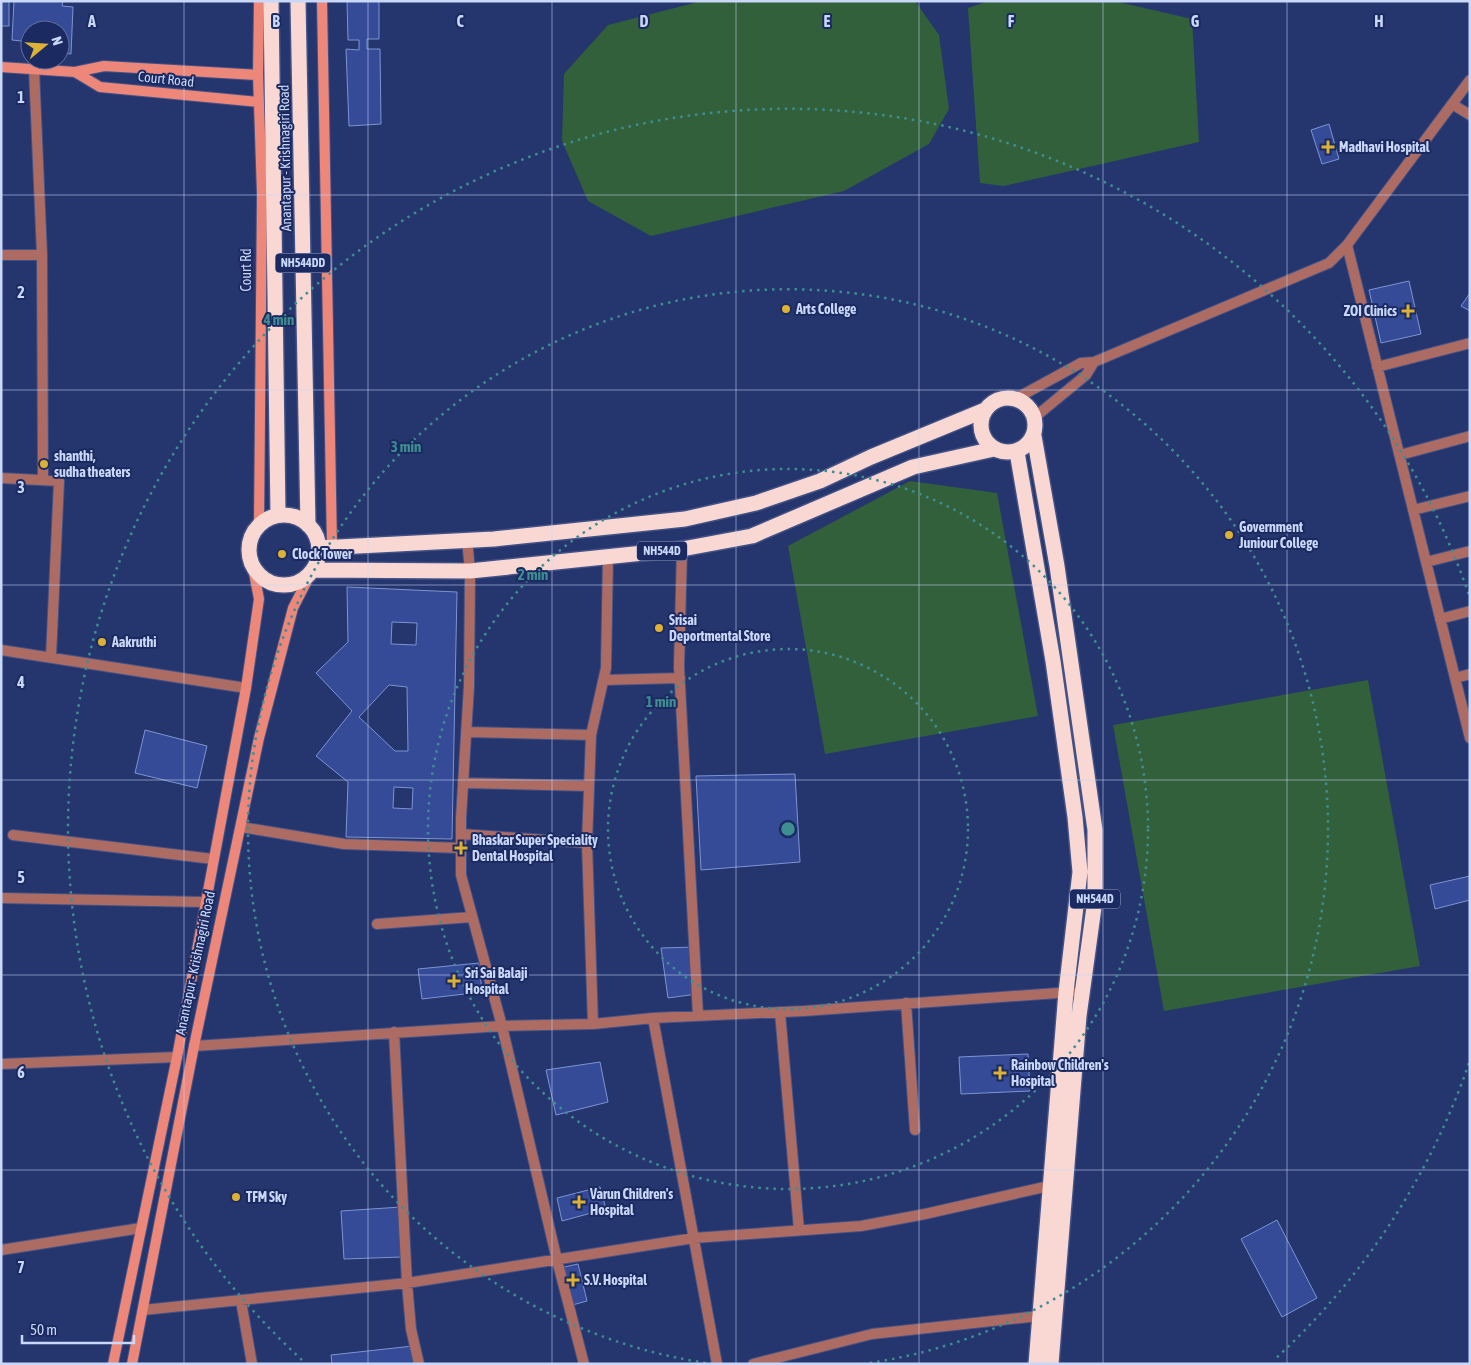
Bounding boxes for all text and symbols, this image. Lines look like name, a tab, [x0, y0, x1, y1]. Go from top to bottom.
text: A	[87, 12, 96, 30]
text: B	[272, 12, 280, 30]
text: C	[456, 12, 464, 30]
text: D	[640, 12, 649, 30]
text: E	[824, 12, 831, 30]
text: F	[1008, 12, 1015, 30]
text: G	[1191, 12, 1200, 30]
text: H	[1374, 12, 1384, 30]
north arrow	[20, 20, 70, 70]
text: N	[48, 35, 66, 47]
street label: Court Road	[137, 68, 195, 90]
street label: Anantapur - Krishnagiri Road	[276, 84, 294, 232]
text: 1	[17, 88, 25, 106]
place label: Madhavi Hospital	[1339, 139, 1430, 155]
marker: Madhavi Hospital	[1321, 140, 1335, 154]
street label: Court Rd	[238, 248, 254, 292]
road number: NH544DD	[276, 254, 330, 272]
text: 2	[17, 283, 25, 301]
place label: Arts College	[795, 301, 856, 317]
marker: Arts College	[780, 303, 792, 315]
place label: ZOI Clinics	[1344, 303, 1397, 319]
marker: ZOI Clinics	[1401, 304, 1415, 318]
text: 4 min	[263, 311, 294, 328]
text: 3 min	[391, 438, 421, 455]
place label: shanthi, sudha theaters	[54, 448, 131, 480]
marker: shanthi, sudha theaters	[38, 458, 50, 470]
text: 3	[17, 478, 25, 496]
place label: Government Juniour College	[1238, 519, 1318, 551]
marker: Government Juniour College	[1223, 529, 1235, 541]
road number: NH544D	[637, 542, 687, 560]
place label: Clock Tower	[292, 546, 353, 562]
marker: Clock Tower	[276, 548, 288, 560]
text: 2 min	[518, 566, 548, 583]
place label: Srisai Deportmental Store	[669, 612, 771, 644]
marker: Srisai Deportmental Store	[653, 622, 665, 634]
place label: Aakruthi	[111, 634, 156, 650]
marker: Aakruthi	[96, 636, 108, 648]
text: 4	[16, 673, 25, 691]
text: 1 min	[646, 693, 676, 710]
centre of rings	[779, 820, 797, 838]
place label: Bhaskar Super Speciality Dental Hospital	[472, 832, 598, 864]
marker: Bhaskar Super Speciality Dental Hospital	[454, 841, 468, 855]
text: 5	[17, 868, 25, 886]
street label: Anantapur - Krishnagiri Road	[172, 890, 218, 1036]
road number: NH544D	[1070, 890, 1120, 909]
place label: Sri Sai Balaji Hospital	[465, 965, 527, 997]
marker: Sri Sai Balaji Hospital	[447, 974, 461, 988]
place label: Rainbow Children's Hospital	[1011, 1057, 1109, 1089]
text: 6	[17, 1063, 25, 1081]
marker: Rainbow Children's Hospital	[993, 1066, 1007, 1080]
place label: Varun Children's Hospital	[589, 1186, 673, 1218]
place label: TFM Sky	[246, 1189, 287, 1205]
marker: TFM Sky	[230, 1191, 242, 1203]
marker: Varun Children's Hospital	[572, 1195, 586, 1209]
text: 7	[17, 1258, 25, 1276]
place label: S.V. Hospital	[584, 1272, 647, 1288]
marker: S.V. Hospital	[566, 1273, 580, 1287]
scale bar	[22, 1312, 135, 1344]
text: 50 m	[30, 1321, 57, 1338]

